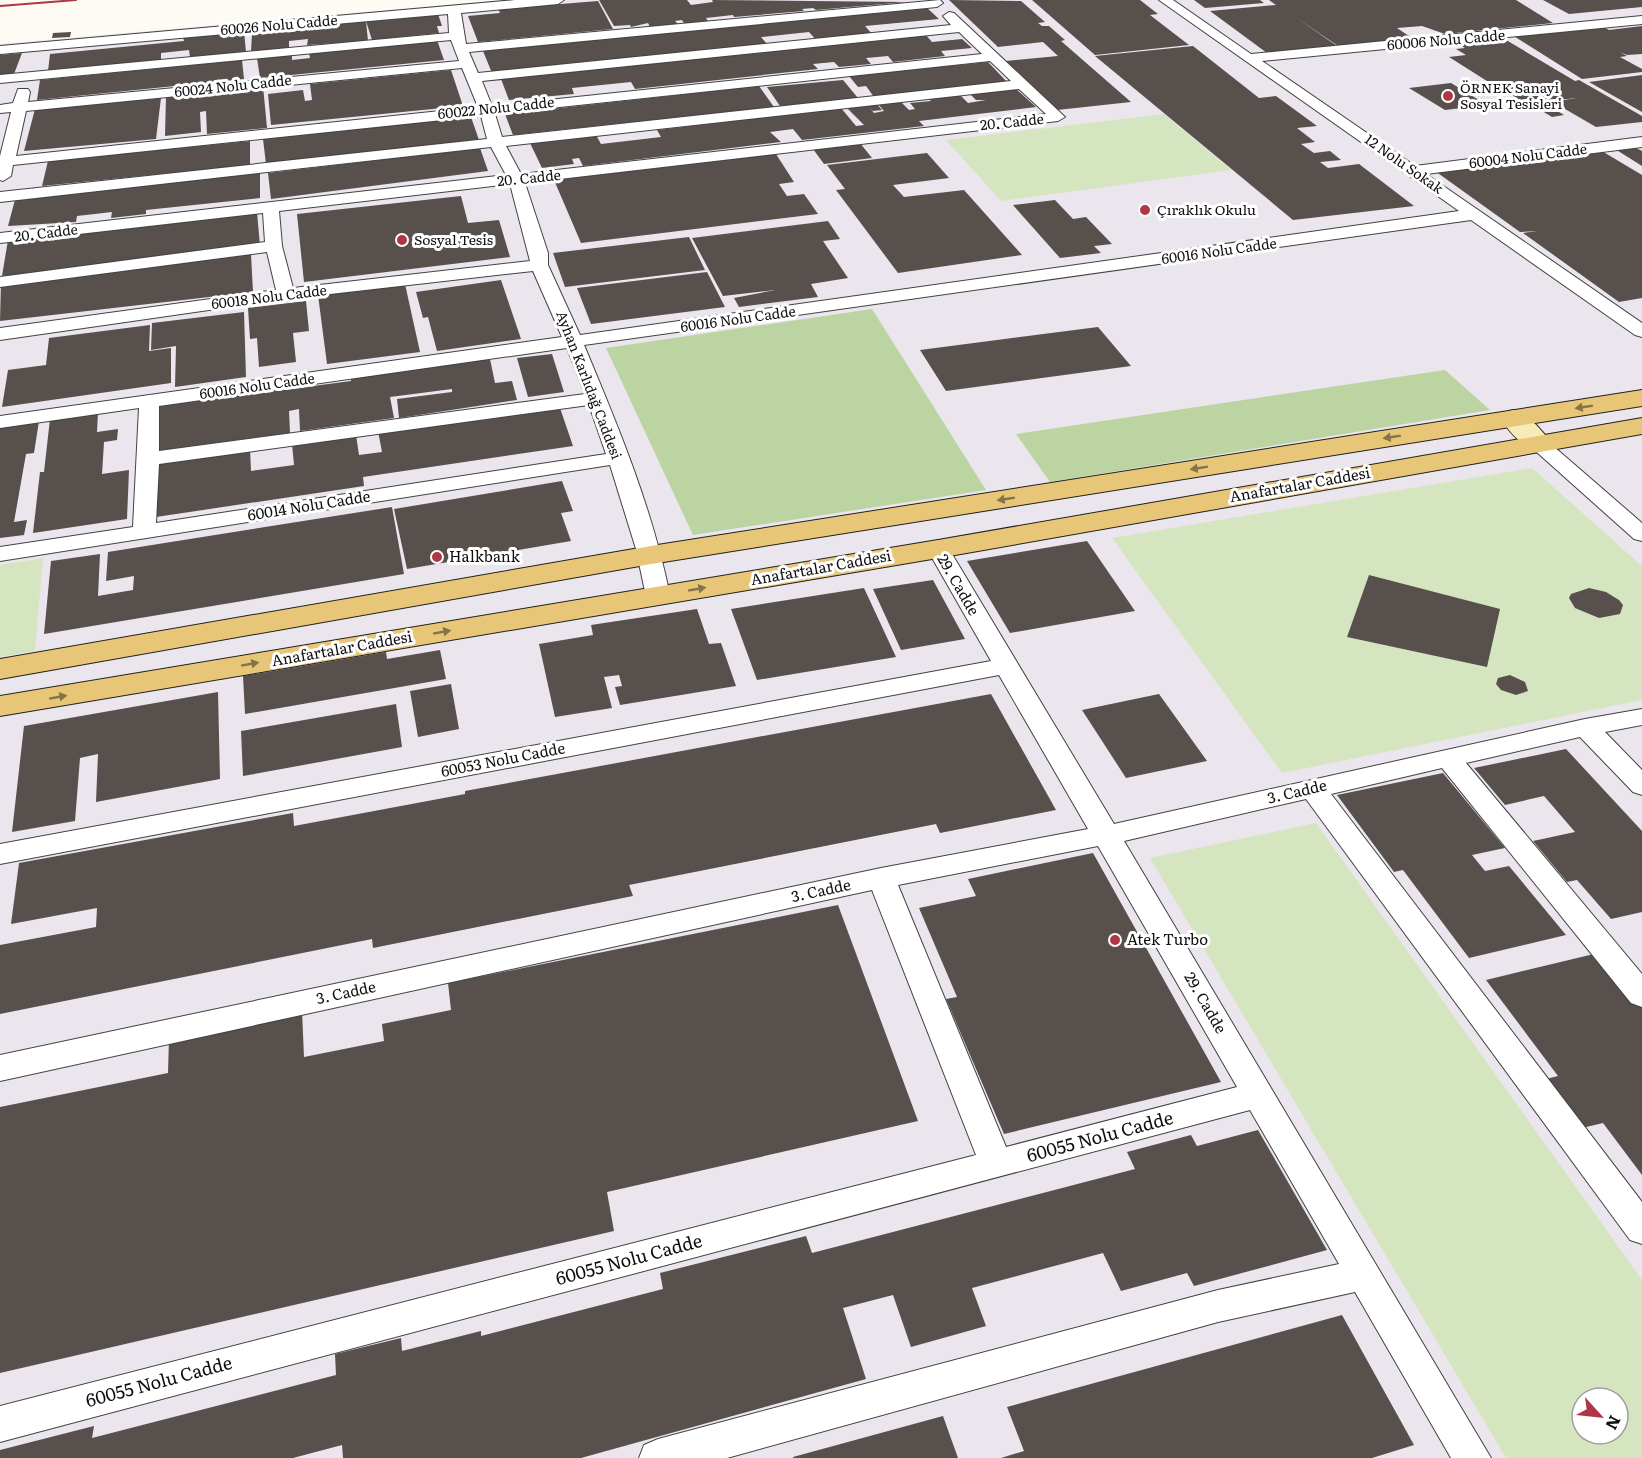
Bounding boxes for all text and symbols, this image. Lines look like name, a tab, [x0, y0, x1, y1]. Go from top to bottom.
street label: 60026 Nolu Cadde	[220, 9, 338, 39]
street label: 60006 Nolu Cadde	[1386, 24, 1506, 54]
street label: 60024 Nolu Cadde	[173, 69, 292, 101]
place label: ÖRNEK Sanayi Sosyal Tesisleri	[1460, 77, 1562, 113]
marker: ÖRNEK Sanayi Sosyal Tesisleri	[1441, 89, 1455, 103]
street label: 60022 Nolu Cadde	[437, 91, 555, 123]
street label: 20. Cadde	[979, 108, 1045, 134]
street label: 12 Nolu Sokak	[1361, 129, 1448, 198]
street label: 60004 Nolu Cadde	[1468, 138, 1588, 172]
street label: 20. Cadde	[496, 164, 562, 190]
place label: Çıraklık Okulu	[1157, 199, 1256, 219]
marker: Çıraklık Okulu	[1138, 203, 1152, 217]
street label: 20. Cadde	[13, 218, 79, 246]
place label: Sosyal Tesis	[414, 229, 493, 249]
street label: 60016 Nolu Cadde	[1160, 232, 1278, 268]
marker: Sosyal Tesis	[395, 233, 409, 247]
street label: 60018 Nolu Cadde	[210, 279, 328, 313]
street label: 60016 Nolu Cadde	[679, 300, 797, 336]
street label: Ayhan Karlıdağ Caddesi	[552, 308, 628, 462]
street label: 60016 Nolu Cadde	[198, 367, 316, 403]
one-way arrow	[1575, 403, 1594, 412]
one-way arrow	[1382, 433, 1401, 442]
street label: Anafartalar Caddesi	[1228, 460, 1372, 507]
one-way arrow	[1189, 464, 1208, 473]
street label: 60014 Nolu Cadde	[246, 483, 372, 526]
one-way arrow	[997, 494, 1016, 503]
street label: Anafartalar Caddesi	[749, 543, 893, 590]
place label: Halkbank	[449, 544, 521, 567]
street label: 29. Cadde	[932, 549, 986, 619]
marker: Halkbank	[430, 550, 444, 564]
one-way arrow	[687, 585, 706, 594]
street label: Anafartalar Caddesi	[270, 624, 414, 671]
one-way arrow	[433, 627, 452, 636]
one-way arrow	[241, 660, 260, 669]
one-way arrow	[48, 692, 67, 701]
street label: 60053 Nolu Cadde	[439, 735, 567, 782]
street label: 3. Cadde	[1265, 773, 1329, 809]
street label: 3. Cadde	[789, 872, 853, 907]
place label: Atek Turbo	[1127, 927, 1208, 950]
marker: Atek Turbo	[1108, 933, 1122, 947]
street label: 29. Cadde	[1179, 967, 1233, 1037]
street label: 3. Cadde	[314, 974, 378, 1009]
street label: 60055 Nolu Cadde	[1023, 1103, 1176, 1168]
street label: 60055 Nolu Cadde	[552, 1226, 705, 1291]
street label: 60055 Nolu Cadde	[82, 1348, 235, 1413]
north arrow	[1570, 1386, 1630, 1446]
text: N	[1601, 1412, 1628, 1435]

